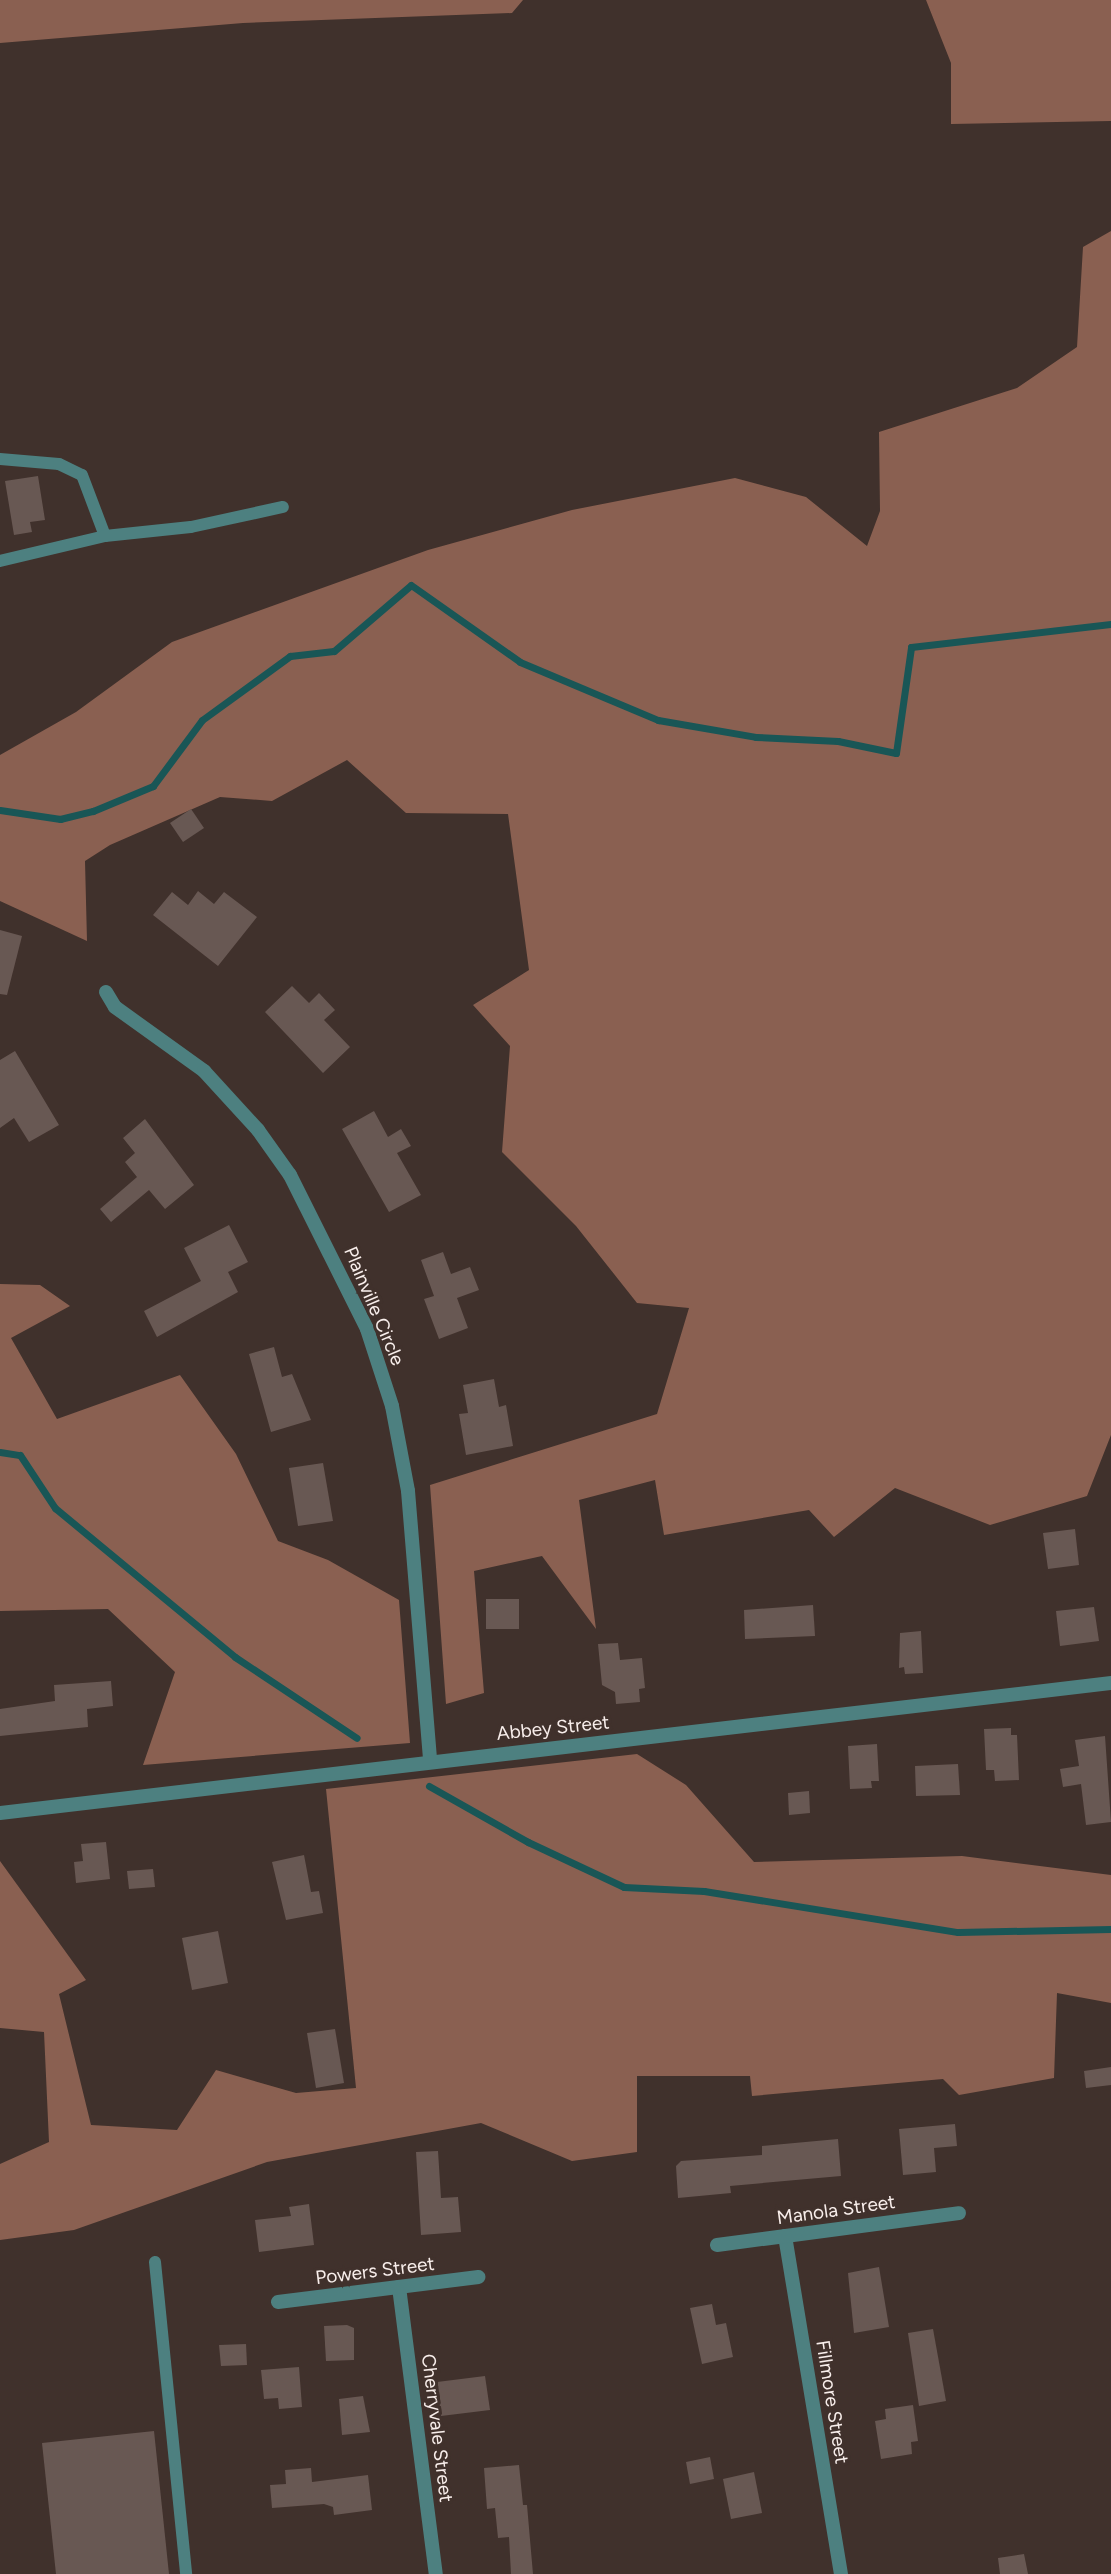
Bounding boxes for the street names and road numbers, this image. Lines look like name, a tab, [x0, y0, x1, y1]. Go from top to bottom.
street label: Plainville Circle	[339, 1243, 409, 1369]
street label: Abbey Street	[496, 1711, 610, 1745]
street label: Manola Street	[775, 2190, 897, 2230]
street label: Powers Street	[314, 2252, 436, 2290]
street label: Fillmore Street	[811, 2339, 853, 2465]
street label: Cherryvale Street	[417, 2353, 457, 2503]

